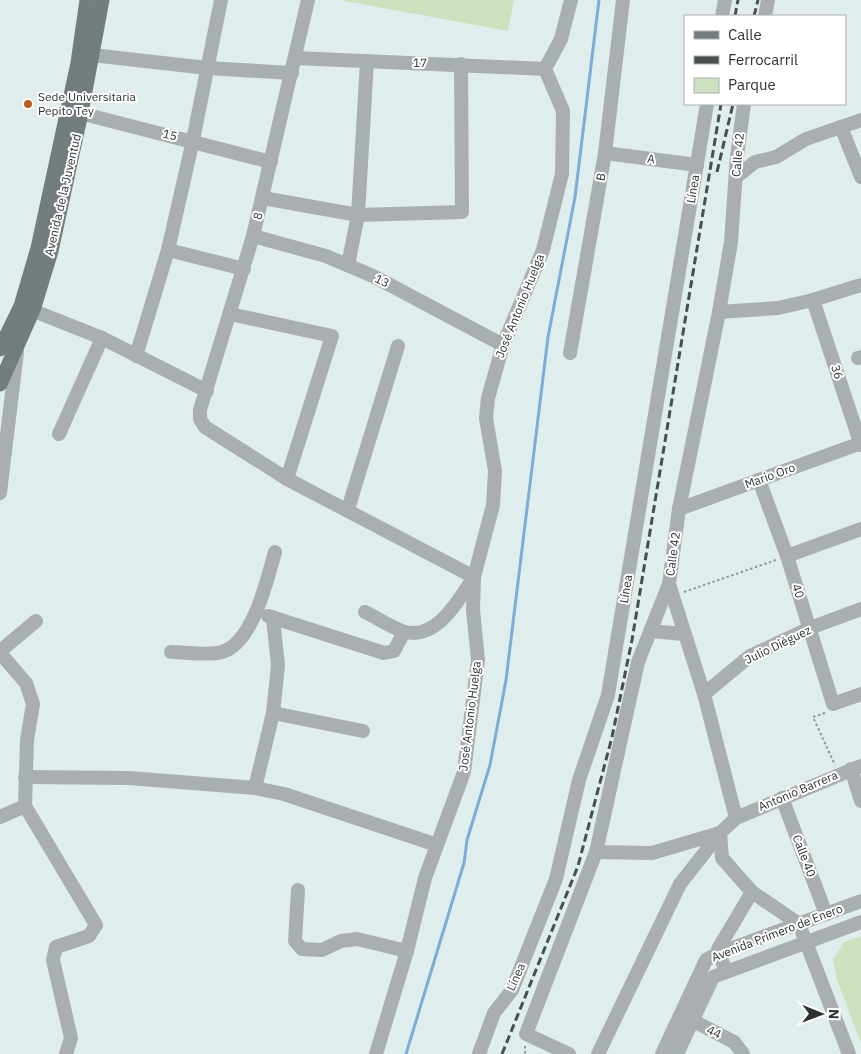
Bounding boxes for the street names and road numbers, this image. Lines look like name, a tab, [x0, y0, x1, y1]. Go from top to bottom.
street label: 17	[413, 55, 427, 70]
street label: 15	[161, 125, 179, 144]
street label: Avenida de la Juventud	[41, 132, 84, 257]
street label: Calle 42	[728, 132, 747, 178]
street label: A	[646, 151, 656, 166]
street label: B	[592, 172, 609, 182]
street label: Línea	[683, 173, 702, 204]
street label: 8	[249, 211, 266, 221]
street label: José Antonio Huelga	[492, 251, 547, 360]
street label: 13	[372, 271, 392, 291]
street label: 36	[828, 363, 847, 381]
street label: Mario Oro	[743, 459, 797, 492]
street label: Calle 42	[662, 531, 683, 577]
street label: Línea	[616, 573, 635, 604]
street label: 40	[789, 582, 808, 600]
street label: Julio Diéguez	[742, 622, 814, 667]
street label: José Antonio Huelga	[455, 659, 484, 772]
street label: Antonio Barrera	[756, 767, 840, 814]
street label: Calle 40	[790, 833, 819, 879]
street label: Avenida Primero de Enero	[709, 900, 845, 964]
street label: Línea	[503, 960, 528, 993]
street label: 44	[704, 1022, 724, 1041]

